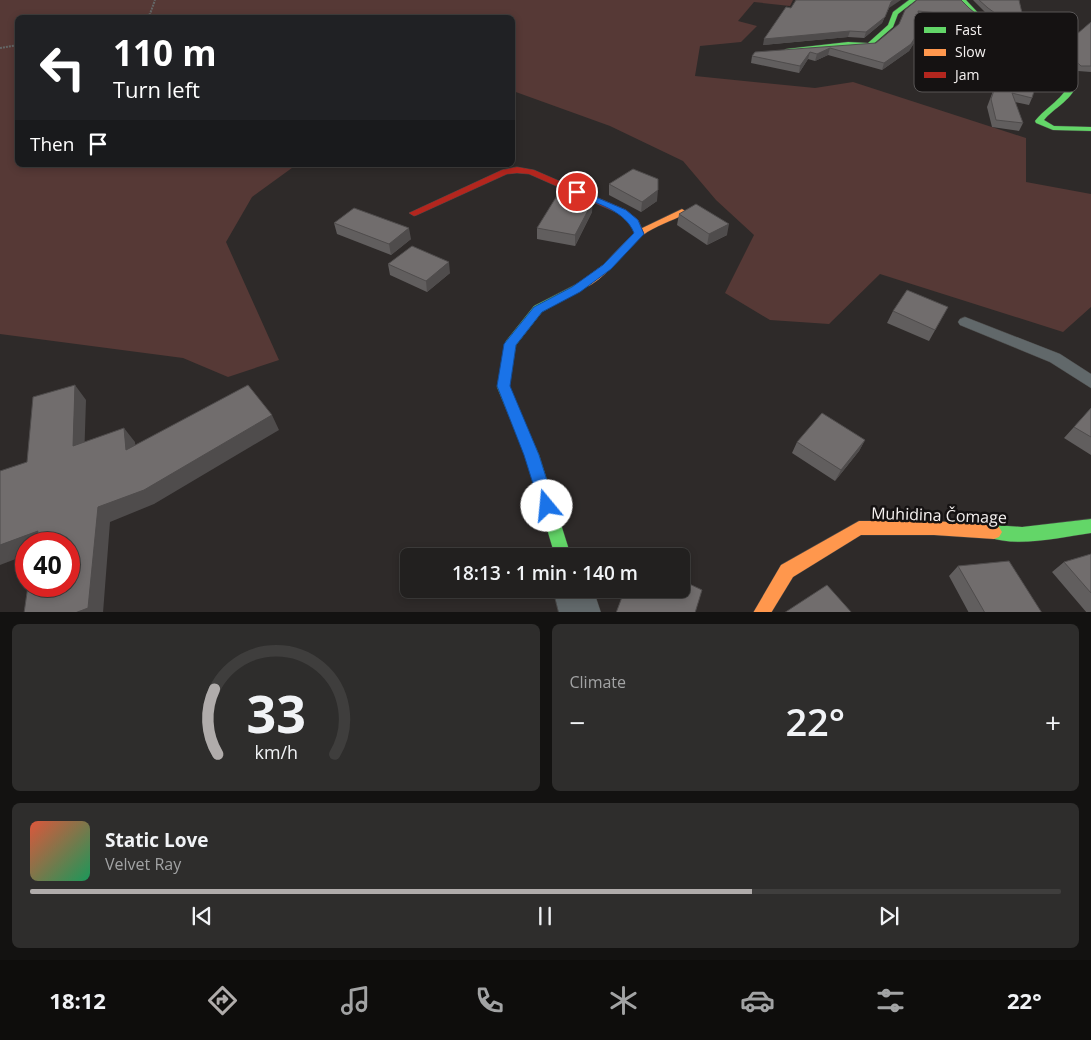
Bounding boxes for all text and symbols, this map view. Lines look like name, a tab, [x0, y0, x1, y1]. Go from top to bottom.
legend	[914, 12, 1078, 92]
text: Fast	[955, 20, 982, 39]
text: 110 m	[113, 29, 217, 76]
icon: left	[30, 35, 95, 100]
text: Slow	[955, 42, 986, 61]
text: Jam	[953, 65, 980, 84]
text: Turn left	[113, 74, 200, 104]
icon: arrive	[84, 130, 112, 158]
text: Then	[30, 131, 74, 157]
pin	[556, 171, 598, 213]
icon: arrive	[563, 178, 591, 206]
position arrow	[520, 479, 572, 531]
street label: Muhidina Čomage	[871, 502, 1007, 528]
speed limit sign: 40	[15, 532, 80, 597]
text: 18:13 · 1 min · 140 m	[452, 560, 638, 586]
text: Climate	[570, 671, 626, 693]
text: 33	[246, 677, 305, 748]
text: 22°	[785, 695, 845, 747]
text: −	[570, 703, 586, 741]
text: +	[1045, 703, 1061, 741]
text: km/h	[254, 740, 297, 764]
text: Static Love	[105, 827, 208, 853]
text: Velvet Ray	[105, 853, 181, 875]
icon: previous	[188, 902, 216, 930]
icon: pause	[531, 902, 559, 930]
icon: next	[875, 902, 903, 930]
icon: directions	[205, 983, 240, 1018]
icon: music	[338, 983, 373, 1018]
icon: phone	[472, 983, 507, 1018]
icon: climate	[606, 983, 641, 1018]
icon: car	[740, 983, 775, 1018]
icon: filters	[873, 983, 908, 1018]
text: 18:12	[49, 985, 106, 1015]
text: 22°	[1007, 985, 1042, 1015]

